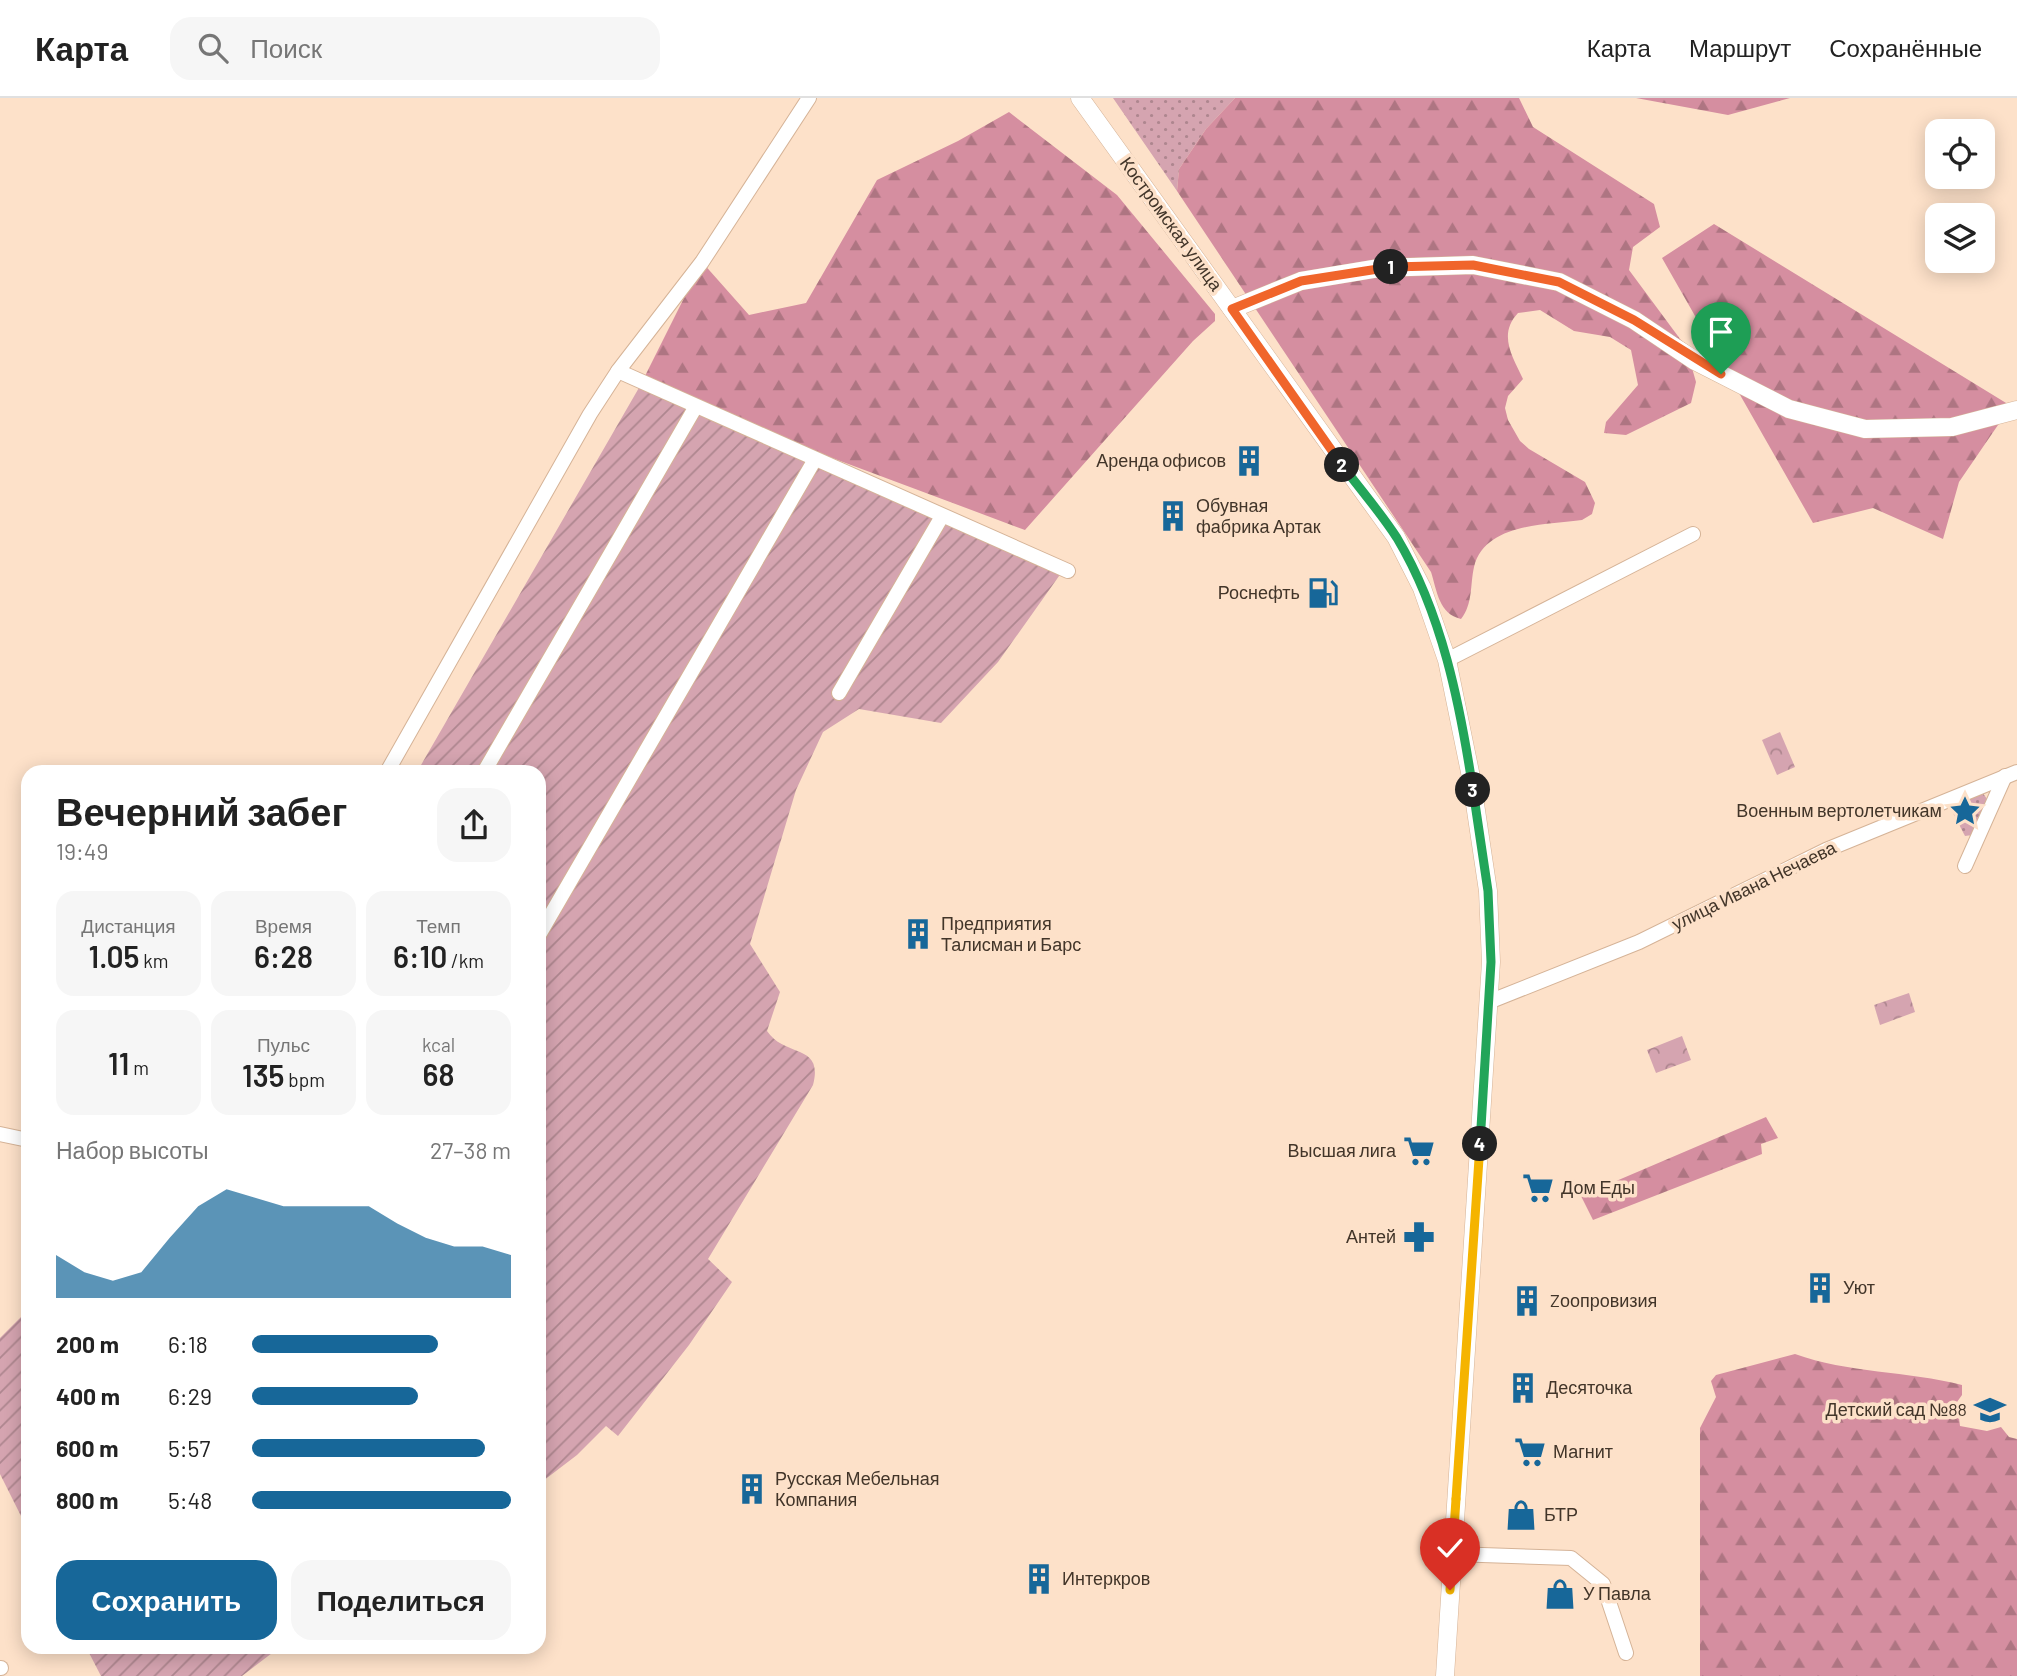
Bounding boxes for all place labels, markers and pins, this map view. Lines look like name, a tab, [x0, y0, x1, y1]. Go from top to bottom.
pin: 1	[1374, 250, 1408, 284]
pin	[1691, 302, 1751, 374]
building icon: Аренда офисов	[1232, 444, 1266, 478]
pin: 2	[1324, 448, 1360, 482]
place label: Аренда офисов	[1096, 449, 1226, 471]
place label: Обувная фабрика Артак	[1196, 494, 1321, 537]
building icon: Обувная фабрика Артак	[1156, 499, 1190, 533]
fuel station icon: Роснефть	[1306, 576, 1340, 610]
place label: Роснефть	[1218, 581, 1300, 603]
pin: 3	[1456, 772, 1490, 808]
place icon: Военным вертолетчикам	[1948, 794, 1982, 828]
place label: Военным вертолетчикам	[1736, 799, 1942, 821]
place label: Предприятия Талисман и Барс	[941, 912, 1081, 955]
building icon: Предприятия Талисман и Барс	[901, 917, 935, 951]
pin: 4	[1462, 1126, 1498, 1162]
supermarket icon: Высшая лига	[1402, 1134, 1436, 1168]
place label: Высшая лига	[1288, 1139, 1397, 1161]
supermarket icon: Дом Еды	[1521, 1171, 1555, 1205]
place label: Дом Еды	[1561, 1176, 1635, 1198]
pharmacy icon: Антей	[1402, 1220, 1436, 1254]
place label: Антей	[1346, 1225, 1396, 1247]
building icon: Уют	[1803, 1271, 1837, 1305]
place label: Уют	[1843, 1276, 1875, 1298]
building icon: Zоопровизия	[1510, 1284, 1544, 1318]
place label: Zоопровизия	[1550, 1289, 1657, 1311]
building icon: Десяточка	[1506, 1371, 1540, 1405]
place label: Десяточка	[1546, 1376, 1633, 1398]
school or university icon: Детский сад №88	[1973, 1393, 2007, 1427]
place label: Детский сад №88	[1826, 1398, 1967, 1420]
supermarket icon: Магнит	[1513, 1435, 1547, 1469]
place label: Магнит	[1553, 1440, 1613, 1462]
place label: Русская Мебельная Компания	[775, 1467, 940, 1510]
building icon: Русская Мебельная Компания	[735, 1472, 769, 1506]
shop icon: БТР	[1504, 1498, 1538, 1532]
place label: БТР	[1544, 1503, 1578, 1525]
pin	[1420, 1518, 1480, 1590]
building icon: Интеркров	[1022, 1562, 1056, 1596]
place label: Интеркров	[1062, 1567, 1150, 1589]
shop icon: У Павла	[1543, 1577, 1577, 1611]
place label: У Павла	[1583, 1582, 1652, 1604]

